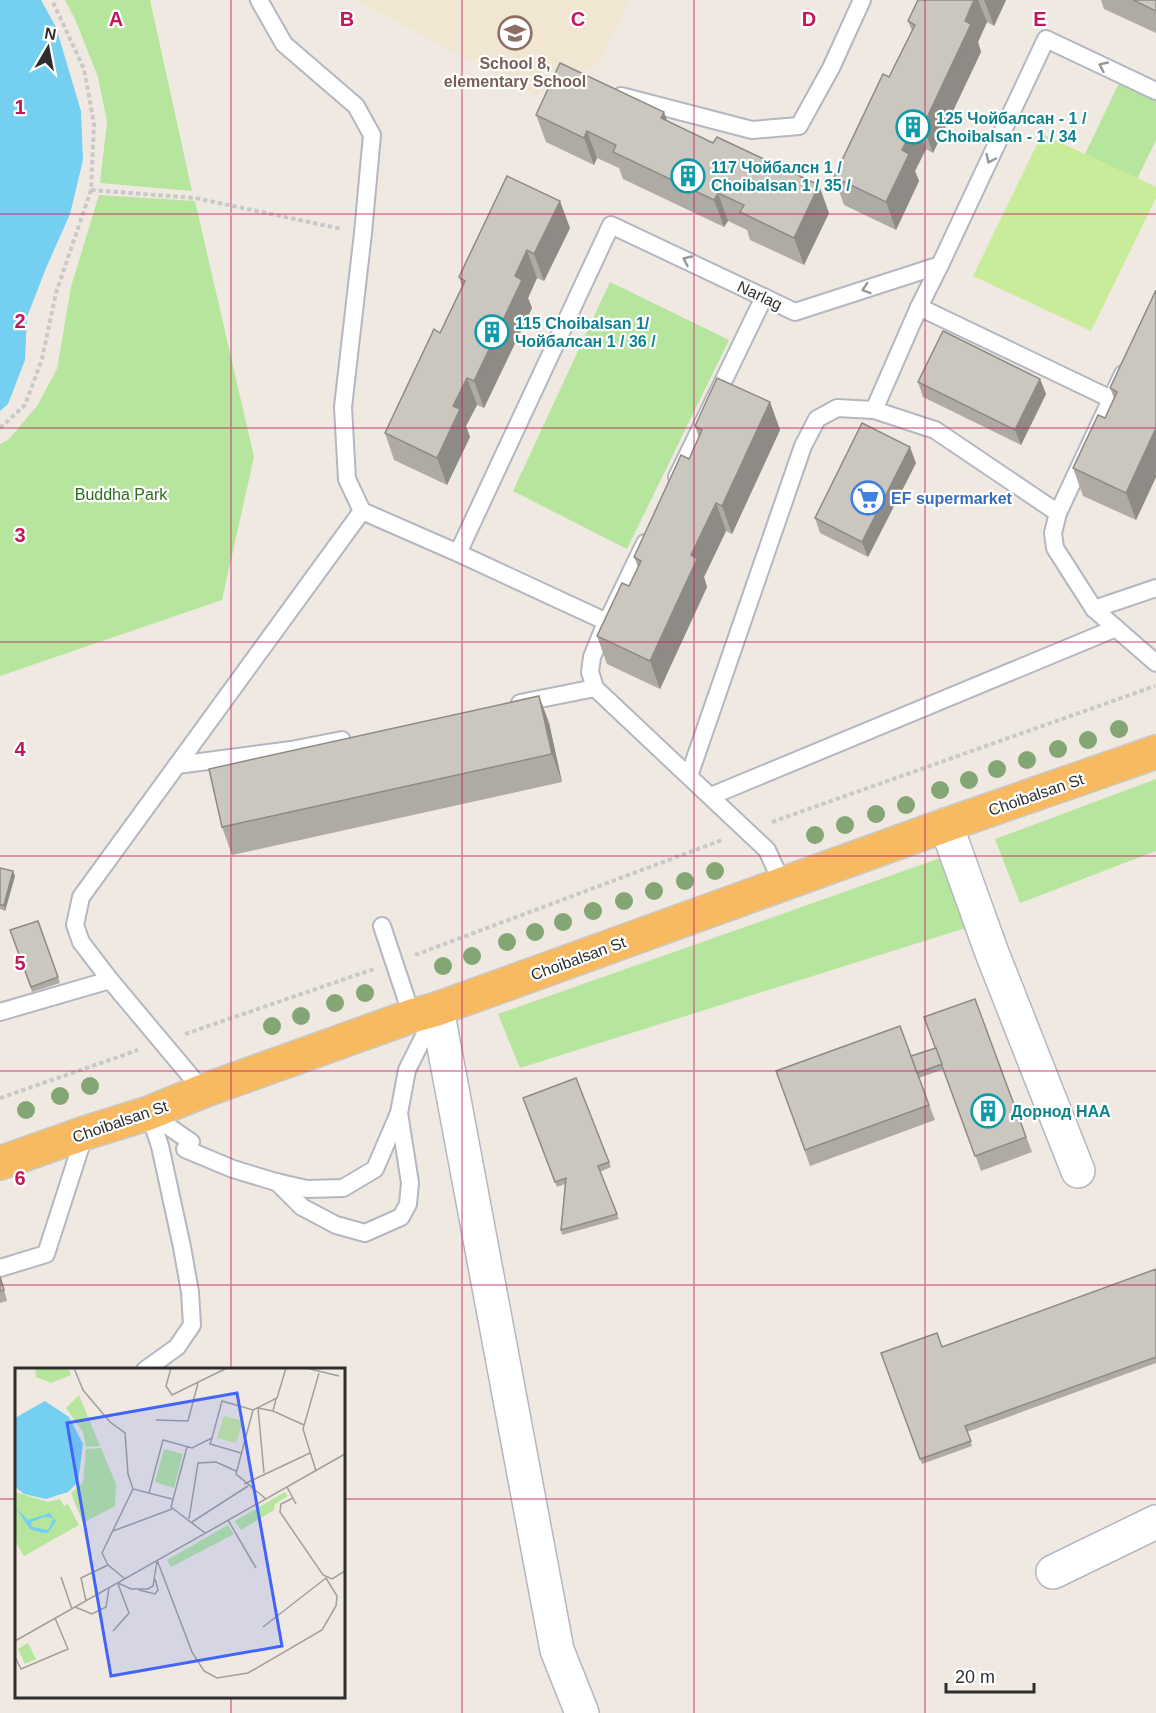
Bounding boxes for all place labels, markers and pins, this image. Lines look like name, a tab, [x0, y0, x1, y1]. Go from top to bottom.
school or university icon: School 8, elementary School	[497, 15, 533, 51]
place label: School 8, elementary School	[444, 55, 586, 90]
building icon: 125 Чойбалсан - 1 / Choibalsan - 1 / 34	[895, 109, 931, 145]
place label: 125 Чойбалсан - 1 / Choibalsan - 1 / 34	[936, 110, 1087, 145]
building icon: 117 Чойбалсн 1 / Choibalsan 1 / 35 /	[670, 158, 706, 194]
place label: 117 Чойбалсн 1 / Choibalsan 1 / 35 /	[711, 159, 851, 194]
building icon: 115 Choibalsan 1/ Чойбалсан 1 / 36 /	[474, 314, 510, 350]
place label: 115 Choibalsan 1/ Чойбалсан 1 / 36 /	[515, 315, 656, 350]
supermarket icon: EF supermarket	[850, 480, 886, 516]
place label: EF supermarket	[891, 490, 1013, 507]
building icon: Дорнод НАА	[970, 1093, 1006, 1129]
place label: Дорнод НАА	[1011, 1103, 1111, 1120]

